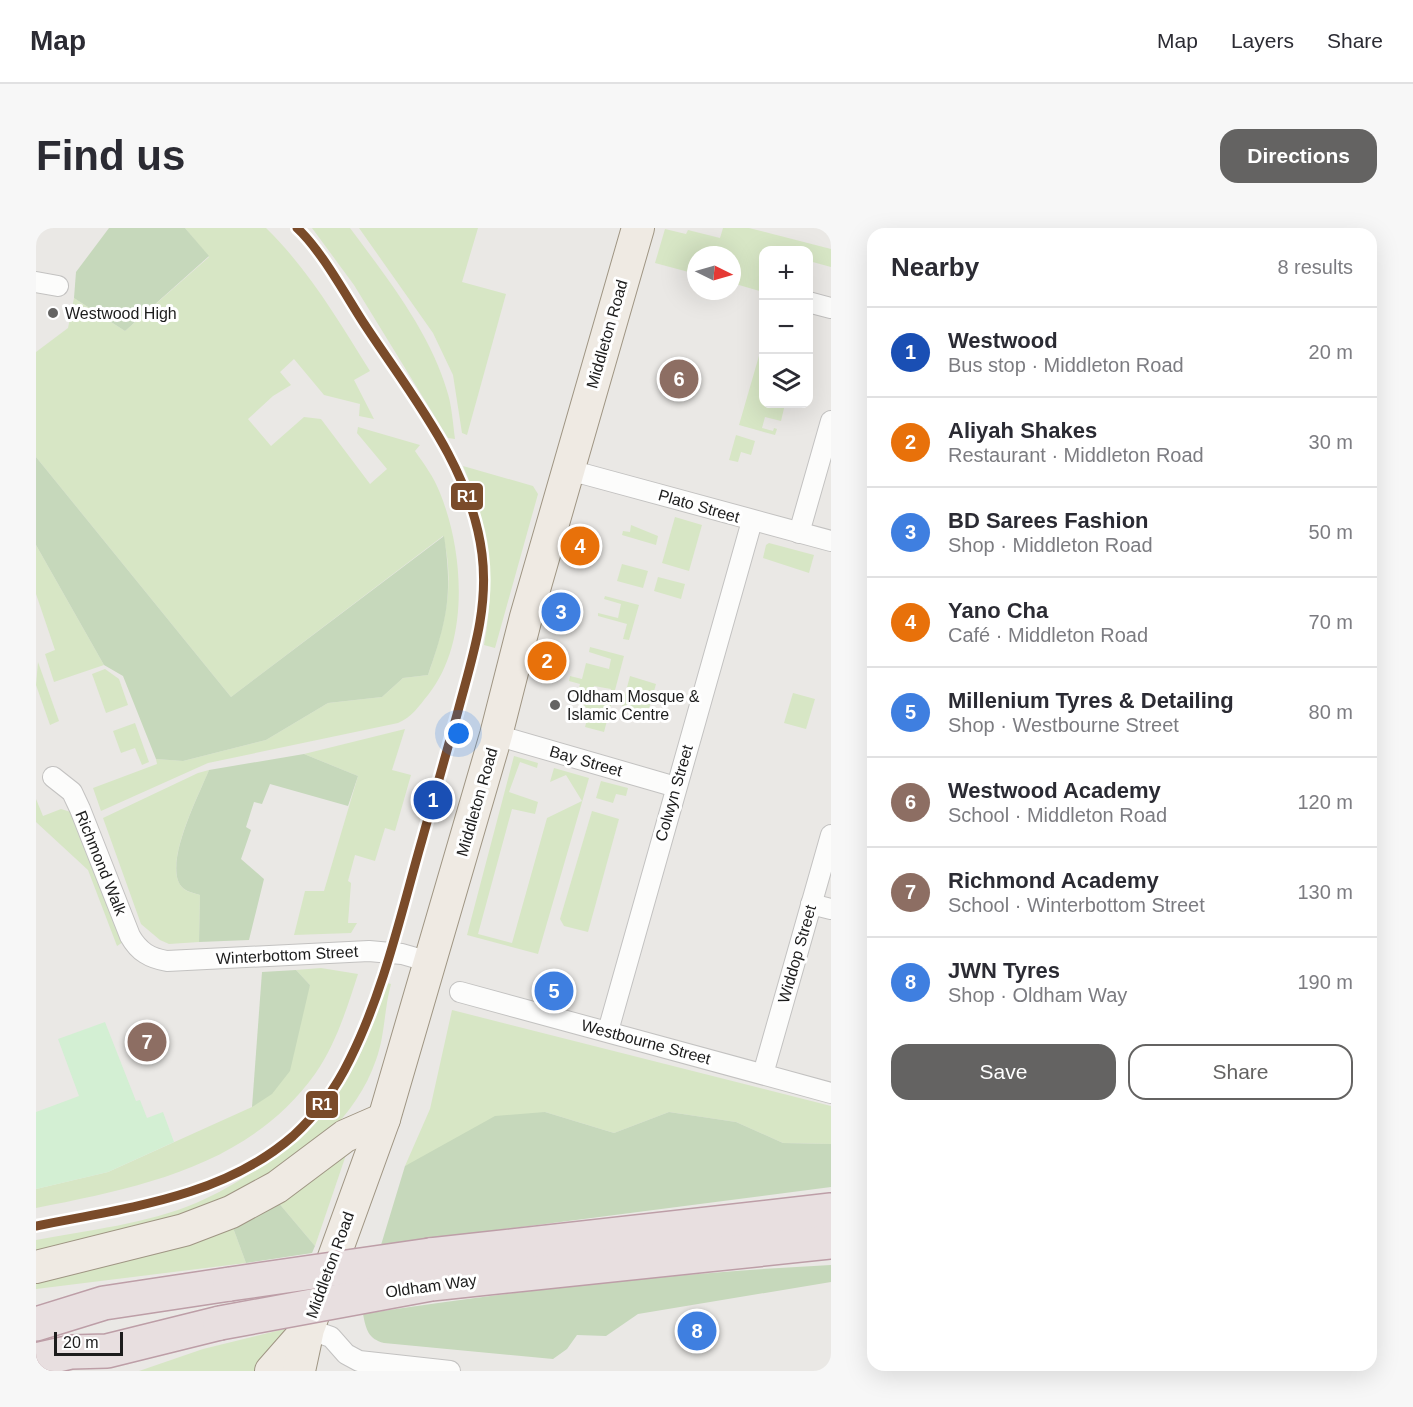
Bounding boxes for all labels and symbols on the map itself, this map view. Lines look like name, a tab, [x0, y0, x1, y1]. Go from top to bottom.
north arrow	[687, 246, 741, 300]
street label: Middleton Road	[583, 278, 631, 390]
place label: Westwood High	[65, 305, 177, 322]
marker: Westwood High	[46, 306, 60, 320]
pin: 6	[660, 356, 698, 402]
line badge: R1	[450, 482, 484, 511]
street label: Plato Street	[656, 486, 742, 526]
text: R1	[457, 488, 477, 505]
pin: 4	[560, 524, 600, 568]
pin: 3	[542, 590, 580, 634]
pin: 2	[528, 638, 566, 684]
place label: Oldham Mosque & Islamic Centre	[567, 688, 700, 723]
marker: Oldham Mosque & Islamic Centre	[548, 698, 562, 712]
your location	[444, 719, 473, 748]
street label: Colwyn Street	[652, 742, 696, 843]
street label: Bay Street	[548, 743, 625, 780]
street label: Middleton Road	[453, 746, 501, 858]
pin: 1	[414, 778, 452, 822]
street label: Richmond Walk	[72, 808, 130, 919]
street label: Widdop Street	[775, 902, 819, 1005]
street label: Winterbottom Street	[216, 943, 359, 967]
pin: 5	[534, 968, 574, 1014]
street label: Westbourne Street	[580, 1017, 713, 1068]
pin: 7	[128, 1020, 166, 1064]
line badge: R1	[305, 1090, 339, 1119]
text: R1	[312, 1096, 332, 1113]
street label: Middleton Road	[303, 1209, 357, 1321]
street label: Oldham Way	[384, 1271, 478, 1301]
pin: 8	[678, 1308, 716, 1354]
scale bar	[54, 1329, 123, 1356]

